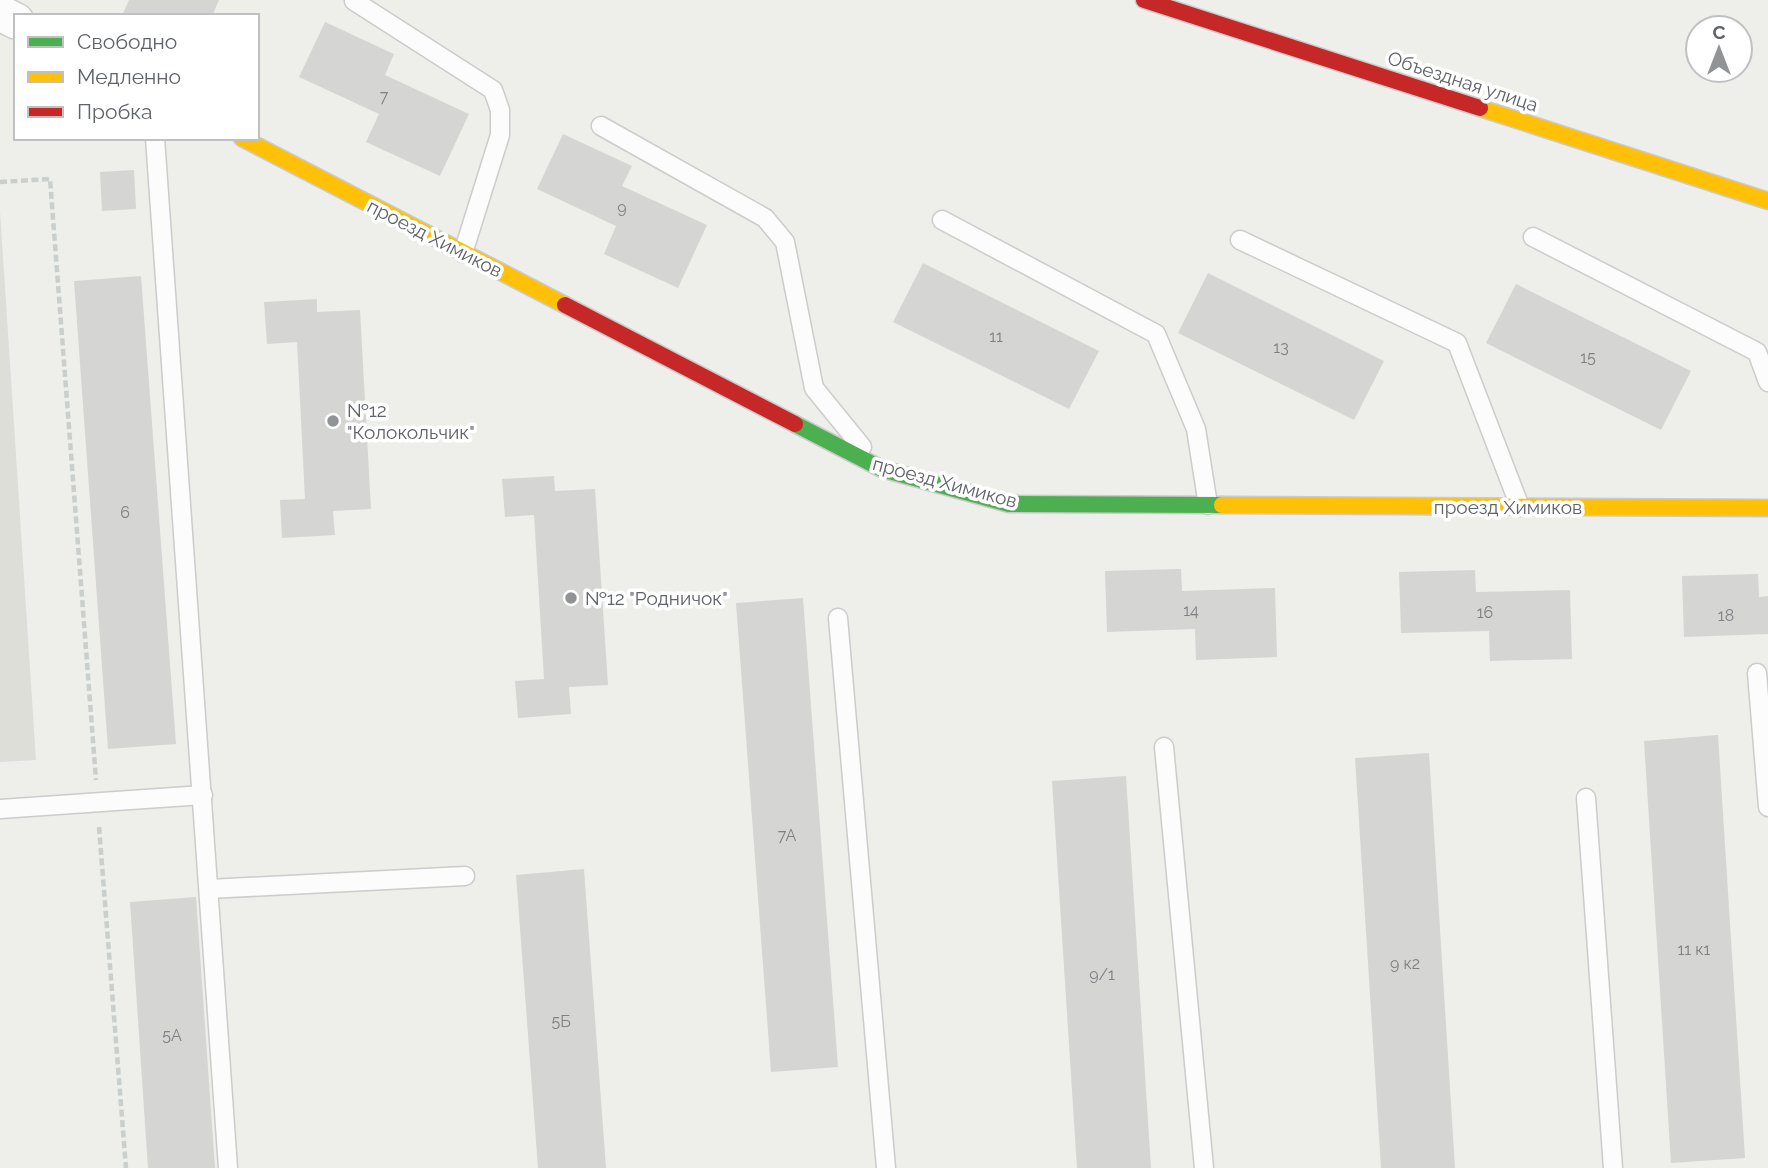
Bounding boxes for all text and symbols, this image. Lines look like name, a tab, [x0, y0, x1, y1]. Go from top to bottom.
legend	[14, 14, 259, 140]
north arrow	[1684, 14, 1754, 84]
text: С	[1712, 21, 1726, 43]
text: Свободно	[77, 29, 177, 54]
street label: Объездная улица	[1385, 46, 1541, 116]
text: Медленно	[77, 64, 181, 89]
house number: 7	[380, 87, 389, 106]
text: Пробка	[77, 99, 153, 124]
street label: проезд Химиков	[364, 195, 506, 281]
house number: 9	[617, 198, 627, 217]
house number: 11	[989, 327, 1003, 346]
house number: 13	[1273, 338, 1289, 357]
house number: 15	[1580, 348, 1596, 367]
place label: №12 "Колокольчик"	[347, 399, 475, 443]
marker: №12 "Колокольчик"	[325, 413, 341, 429]
street label: проезд Химиков	[871, 452, 1019, 512]
street label: проезд Химиков	[1434, 496, 1582, 518]
house number: 6	[120, 503, 130, 522]
place label: №12 "Родничок"	[585, 587, 728, 609]
marker: №12 "Родничок"	[563, 590, 579, 606]
house number: 14	[1183, 601, 1199, 620]
house number: 16	[1477, 603, 1493, 622]
house number: 18	[1718, 606, 1734, 625]
house number: 7А	[778, 826, 797, 845]
house number: 11 к1	[1678, 940, 1711, 959]
house number: 9 к2	[1390, 954, 1420, 973]
house number: 9/1	[1089, 965, 1115, 984]
house number: 5Б	[551, 1012, 571, 1031]
house number: 5А	[162, 1026, 182, 1045]

